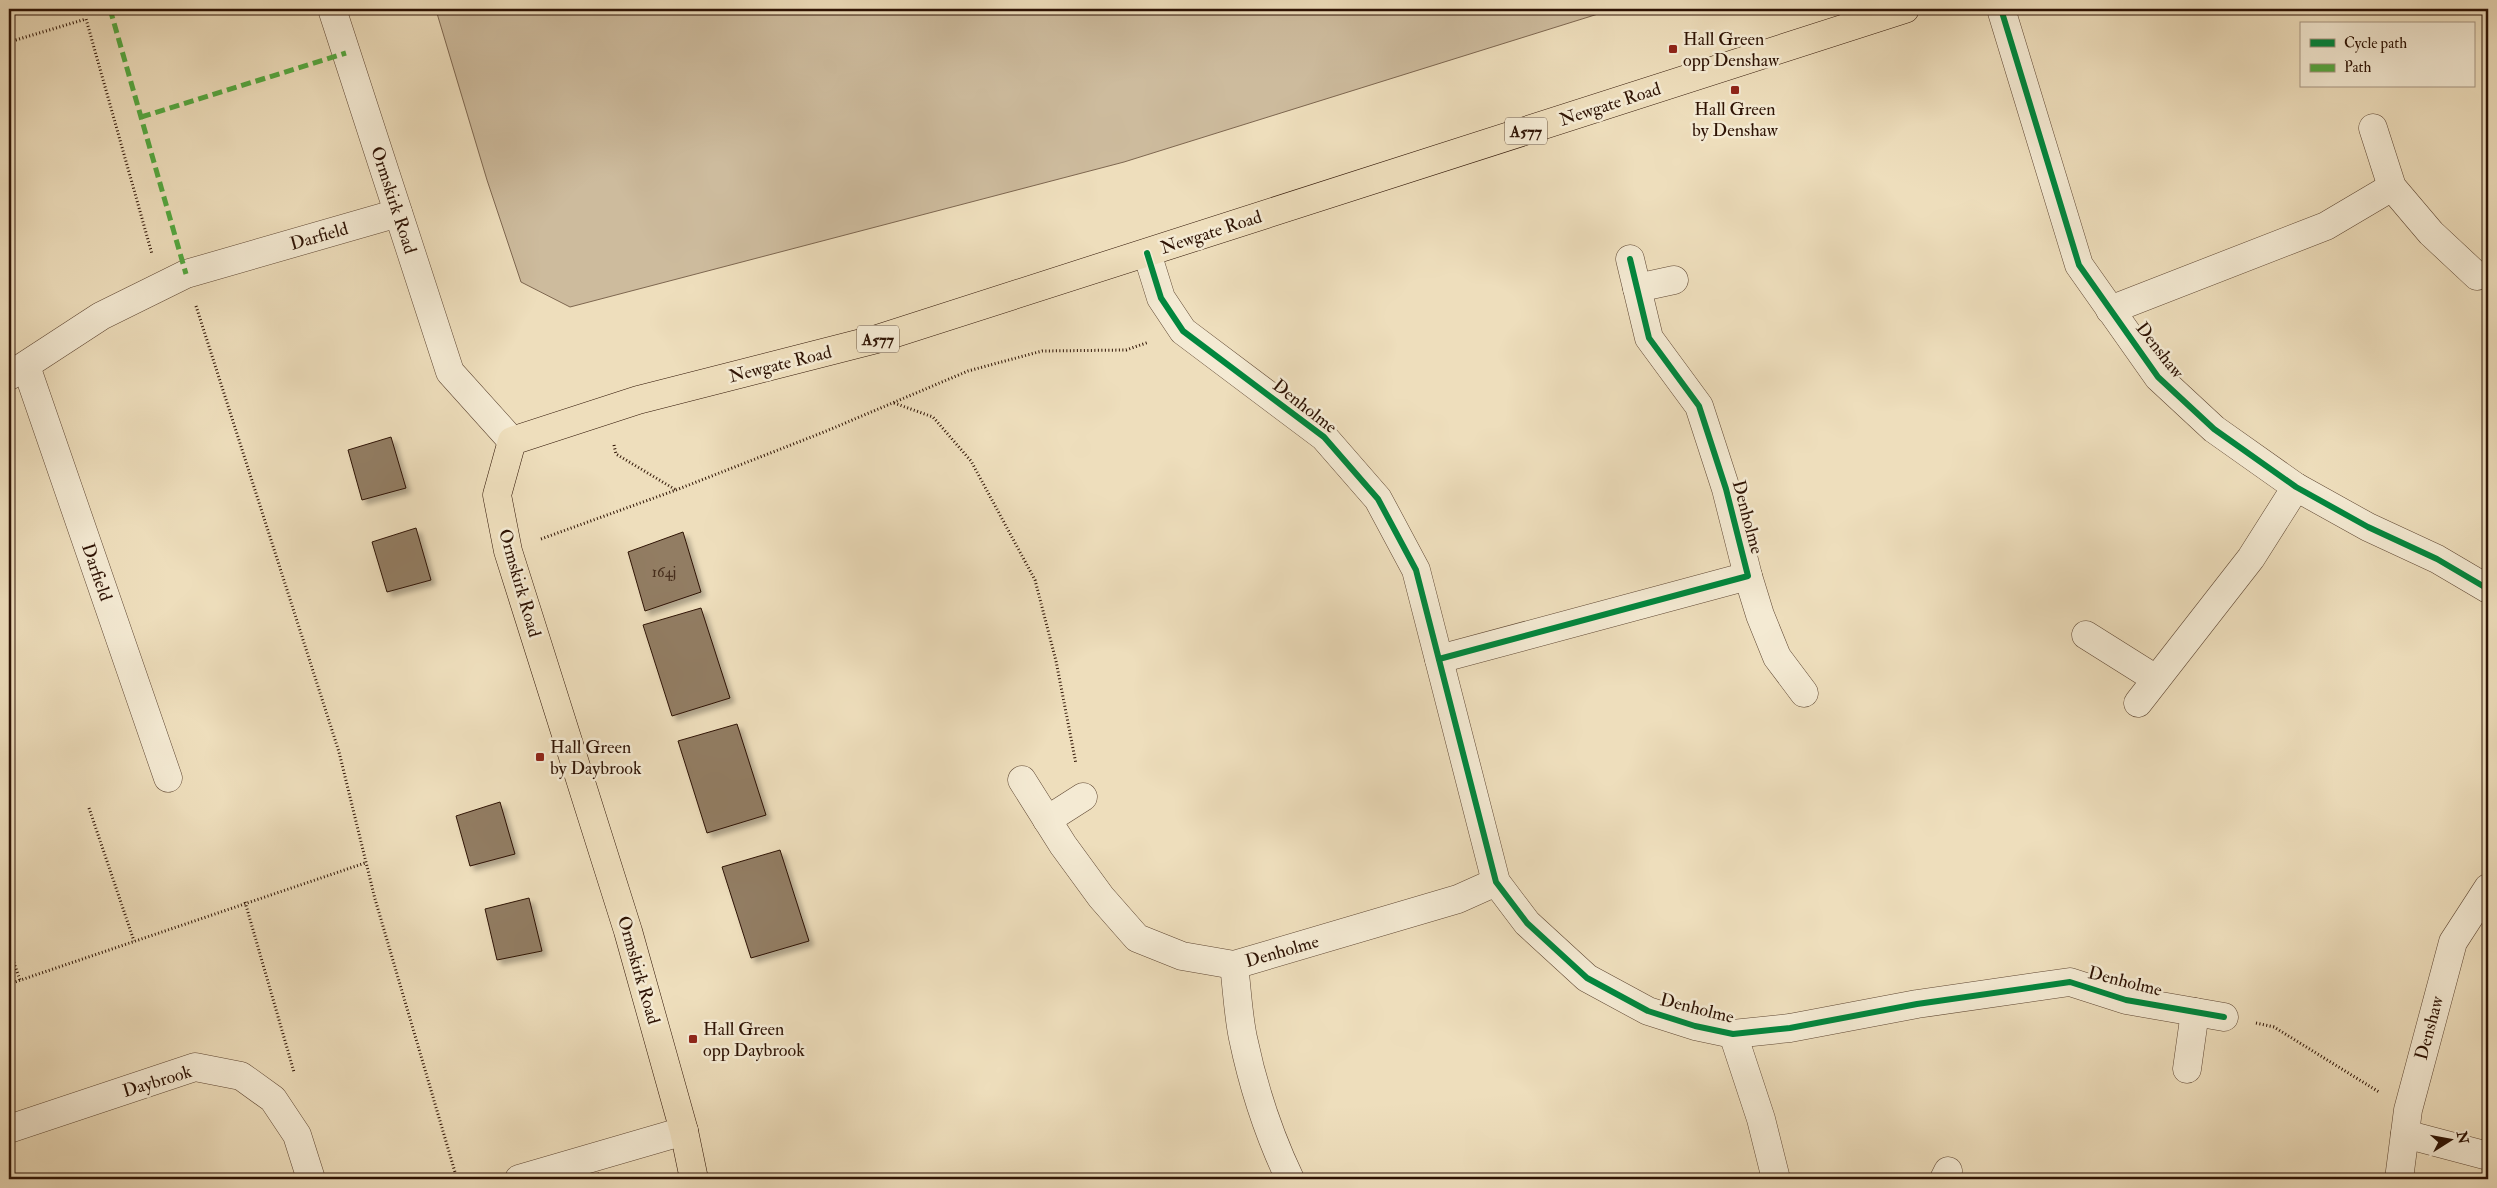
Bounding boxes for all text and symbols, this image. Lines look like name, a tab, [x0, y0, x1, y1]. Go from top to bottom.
legend	[2300, 22, 2474, 88]
place label: Hall Green opp Denshaw	[1683, 28, 1780, 72]
text: Cycle path	[2344, 34, 2407, 54]
marker: Hall Green opp Denshaw	[1667, 43, 1679, 55]
text: Path	[2344, 58, 2371, 77]
street label: Newgate Road	[1557, 77, 1664, 132]
marker: Hall Green by Denshaw	[1729, 84, 1741, 96]
place label: Hall Green by Denshaw	[1692, 98, 1779, 142]
road number: A577	[1505, 118, 1547, 144]
street label: Ormskirk Road	[365, 144, 422, 257]
street label: Newgate Road	[1158, 205, 1265, 260]
street label: Darfield	[287, 217, 351, 256]
street label: Denshaw	[2130, 317, 2189, 384]
road number: A577	[857, 326, 899, 352]
street label: Newgate Road	[726, 341, 834, 388]
street label: Denholme	[1268, 374, 1342, 439]
street label: Denholme	[1727, 478, 1769, 557]
street label: Ormskirk Road	[493, 526, 546, 640]
street label: Darfield	[76, 540, 117, 604]
house number: 164j	[652, 563, 676, 582]
place label: Hall Green by Daybrook	[550, 736, 642, 780]
marker: Hall Green by Daybrook	[534, 751, 546, 763]
street label: Ormskirk Road	[612, 913, 665, 1027]
street label: Denholme	[1243, 930, 1322, 973]
street label: Denholme	[2085, 961, 2165, 1002]
street label: Denholme	[1657, 988, 1737, 1029]
street label: Denshaw	[2410, 993, 2449, 1063]
place label: Hall Green opp Daybrook	[703, 1018, 805, 1062]
marker: Hall Green opp Daybrook	[687, 1033, 699, 1045]
street label: Daybrook	[120, 1060, 195, 1103]
north arrow	[2424, 1116, 2474, 1166]
text: N	[2453, 1129, 2472, 1146]

